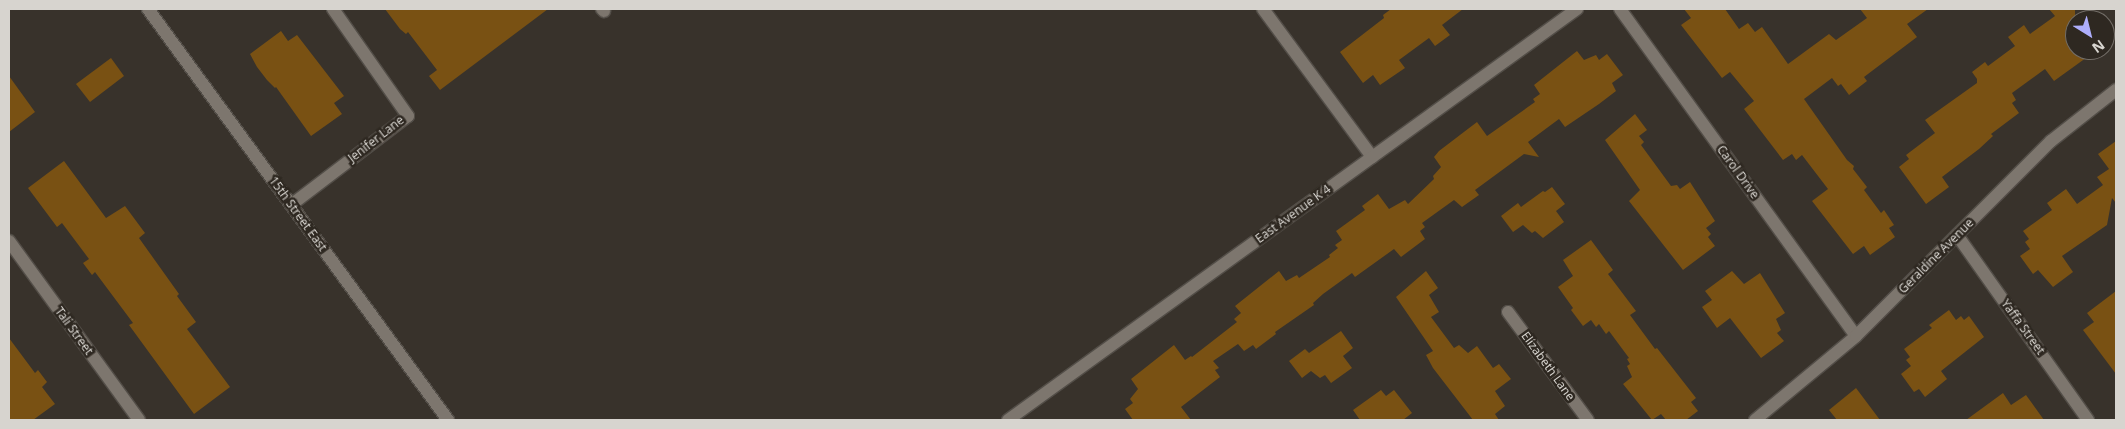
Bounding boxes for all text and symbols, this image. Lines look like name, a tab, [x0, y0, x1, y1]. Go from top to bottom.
north arrow	[2065, 10, 2115, 60]
text: N	[2088, 36, 2109, 58]
street label: Jenifer Lane	[345, 113, 407, 165]
street label: Carol Drive	[1714, 143, 1762, 201]
street label: 15th Street East	[266, 174, 330, 254]
street label: East Avenue K 4	[1253, 182, 1333, 246]
street label: Geraldine Avenue	[1896, 216, 1976, 296]
street label: Yaffa Street	[1998, 297, 2048, 357]
street label: Tali Street	[52, 304, 96, 358]
street label: Elizabeth Lane	[1518, 329, 1578, 403]

